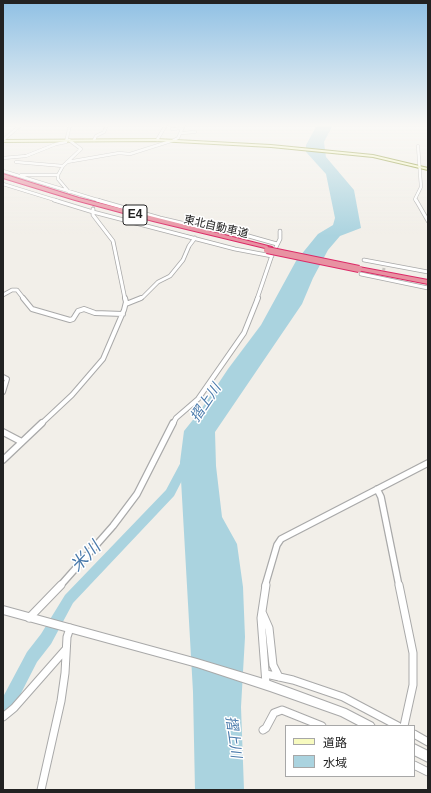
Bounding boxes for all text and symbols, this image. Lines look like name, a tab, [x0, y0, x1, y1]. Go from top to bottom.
road number: E4	[123, 205, 147, 225]
street label: 東北自動車道	[182, 213, 250, 241]
water label: 摺上川	[187, 381, 225, 425]
water label: 米川	[67, 538, 105, 576]
water label: 摺上川	[222, 715, 244, 759]
legend	[285, 725, 415, 777]
text: 道路	[323, 736, 347, 750]
text: 水域	[323, 756, 347, 770]

